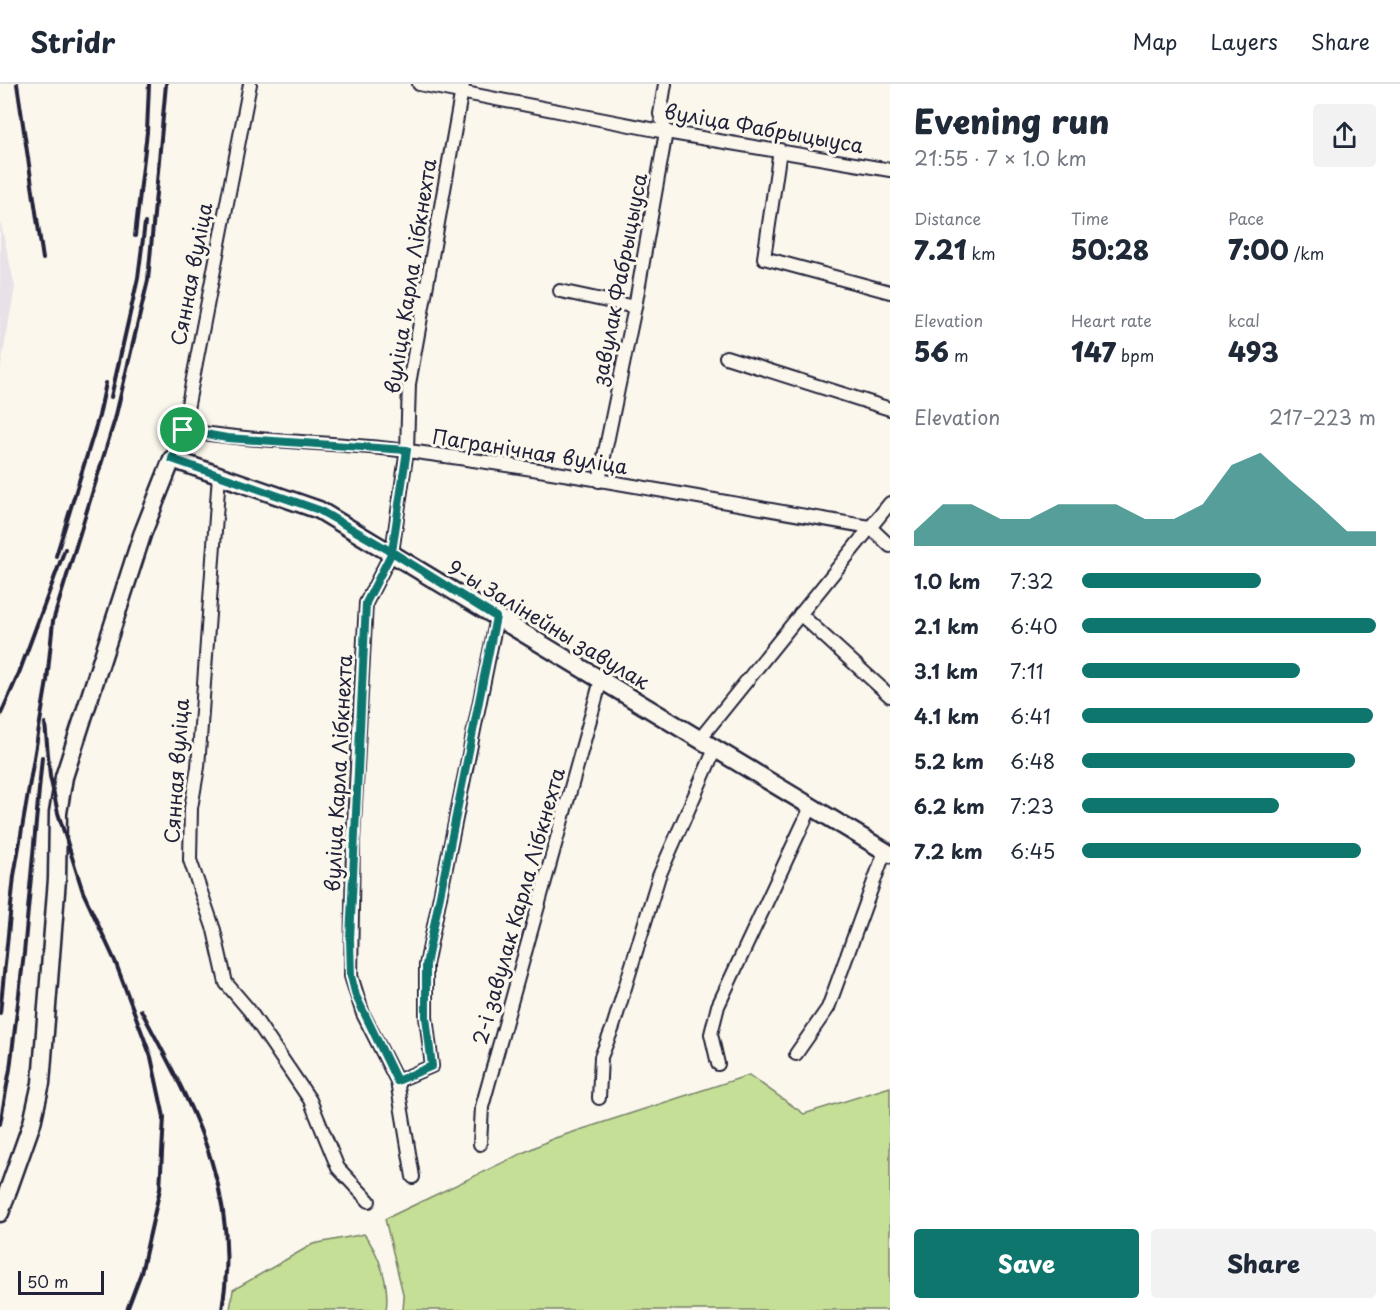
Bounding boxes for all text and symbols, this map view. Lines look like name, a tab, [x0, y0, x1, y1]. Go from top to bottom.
text: Stridr	[30, 20, 115, 63]
text: Map	[1133, 25, 1177, 57]
text: Layers	[1210, 25, 1278, 57]
text: Share	[1311, 25, 1370, 57]
text: Evening run	[914, 95, 1109, 145]
street label: вуліца Фабрыцыуса	[662, 96, 867, 160]
button: share	[1313, 104, 1376, 167]
text: 21:55 · 7 × 1.0 km	[914, 143, 1087, 173]
street label: вуліца Карла Лібкнехта	[377, 156, 443, 396]
street label: завулак Фабрыцыуса	[584, 170, 654, 389]
street label: Сянная вуліца	[162, 199, 220, 348]
text: Distance	[914, 206, 981, 230]
text: Time	[1071, 206, 1109, 230]
text: Pace	[1228, 206, 1264, 230]
text: 7.21	[914, 230, 966, 269]
text: 50:28	[1071, 230, 1149, 269]
text: 7:00	[1228, 230, 1289, 269]
text: km	[966, 241, 996, 265]
text: /km	[1289, 241, 1324, 265]
text: Elevation	[914, 308, 983, 332]
text: Heart rate	[1071, 308, 1152, 332]
text: kcal	[1228, 308, 1260, 332]
text: 56	[914, 332, 949, 371]
text: 147	[1071, 332, 1116, 371]
text: 493	[1228, 332, 1279, 371]
text: m	[949, 343, 969, 367]
text: bpm	[1116, 343, 1154, 367]
text: Elevation	[914, 402, 1000, 432]
text: 217–223 m	[1269, 402, 1376, 432]
pin	[157, 404, 208, 455]
icon: arrive	[166, 413, 199, 446]
street label: Пагранічная вуліца	[430, 421, 631, 481]
street label: 9-ы Залінейны завулак	[442, 552, 656, 696]
text: 1.0 km	[914, 566, 981, 596]
text: 7:32	[1010, 566, 1054, 596]
text: 2.1 km	[914, 611, 979, 641]
text: 6:40	[1010, 611, 1058, 641]
street label: вуліца Карла Лібкнехта	[317, 653, 359, 892]
text: 3.1 km	[914, 656, 978, 686]
text: 7:11	[1010, 656, 1044, 686]
street label: Сянная вуліца	[156, 697, 196, 845]
text: 4.1 km	[914, 701, 979, 731]
text: 6:41	[1010, 701, 1051, 731]
text: 5.2 km	[914, 746, 984, 776]
text: 6:48	[1010, 746, 1055, 776]
street label: 2-і завулак Карла Лібкнехта	[464, 764, 572, 1048]
text: 6.2 km	[914, 791, 985, 821]
text: 7:23	[1010, 791, 1054, 821]
text: 7.2 km	[914, 836, 983, 866]
text: 6:45	[1010, 836, 1055, 866]
button: Save	[914, 1229, 1139, 1298]
button: Share	[1151, 1229, 1376, 1298]
scale bar	[18, 1268, 104, 1296]
text: 50 m	[27, 1269, 68, 1293]

